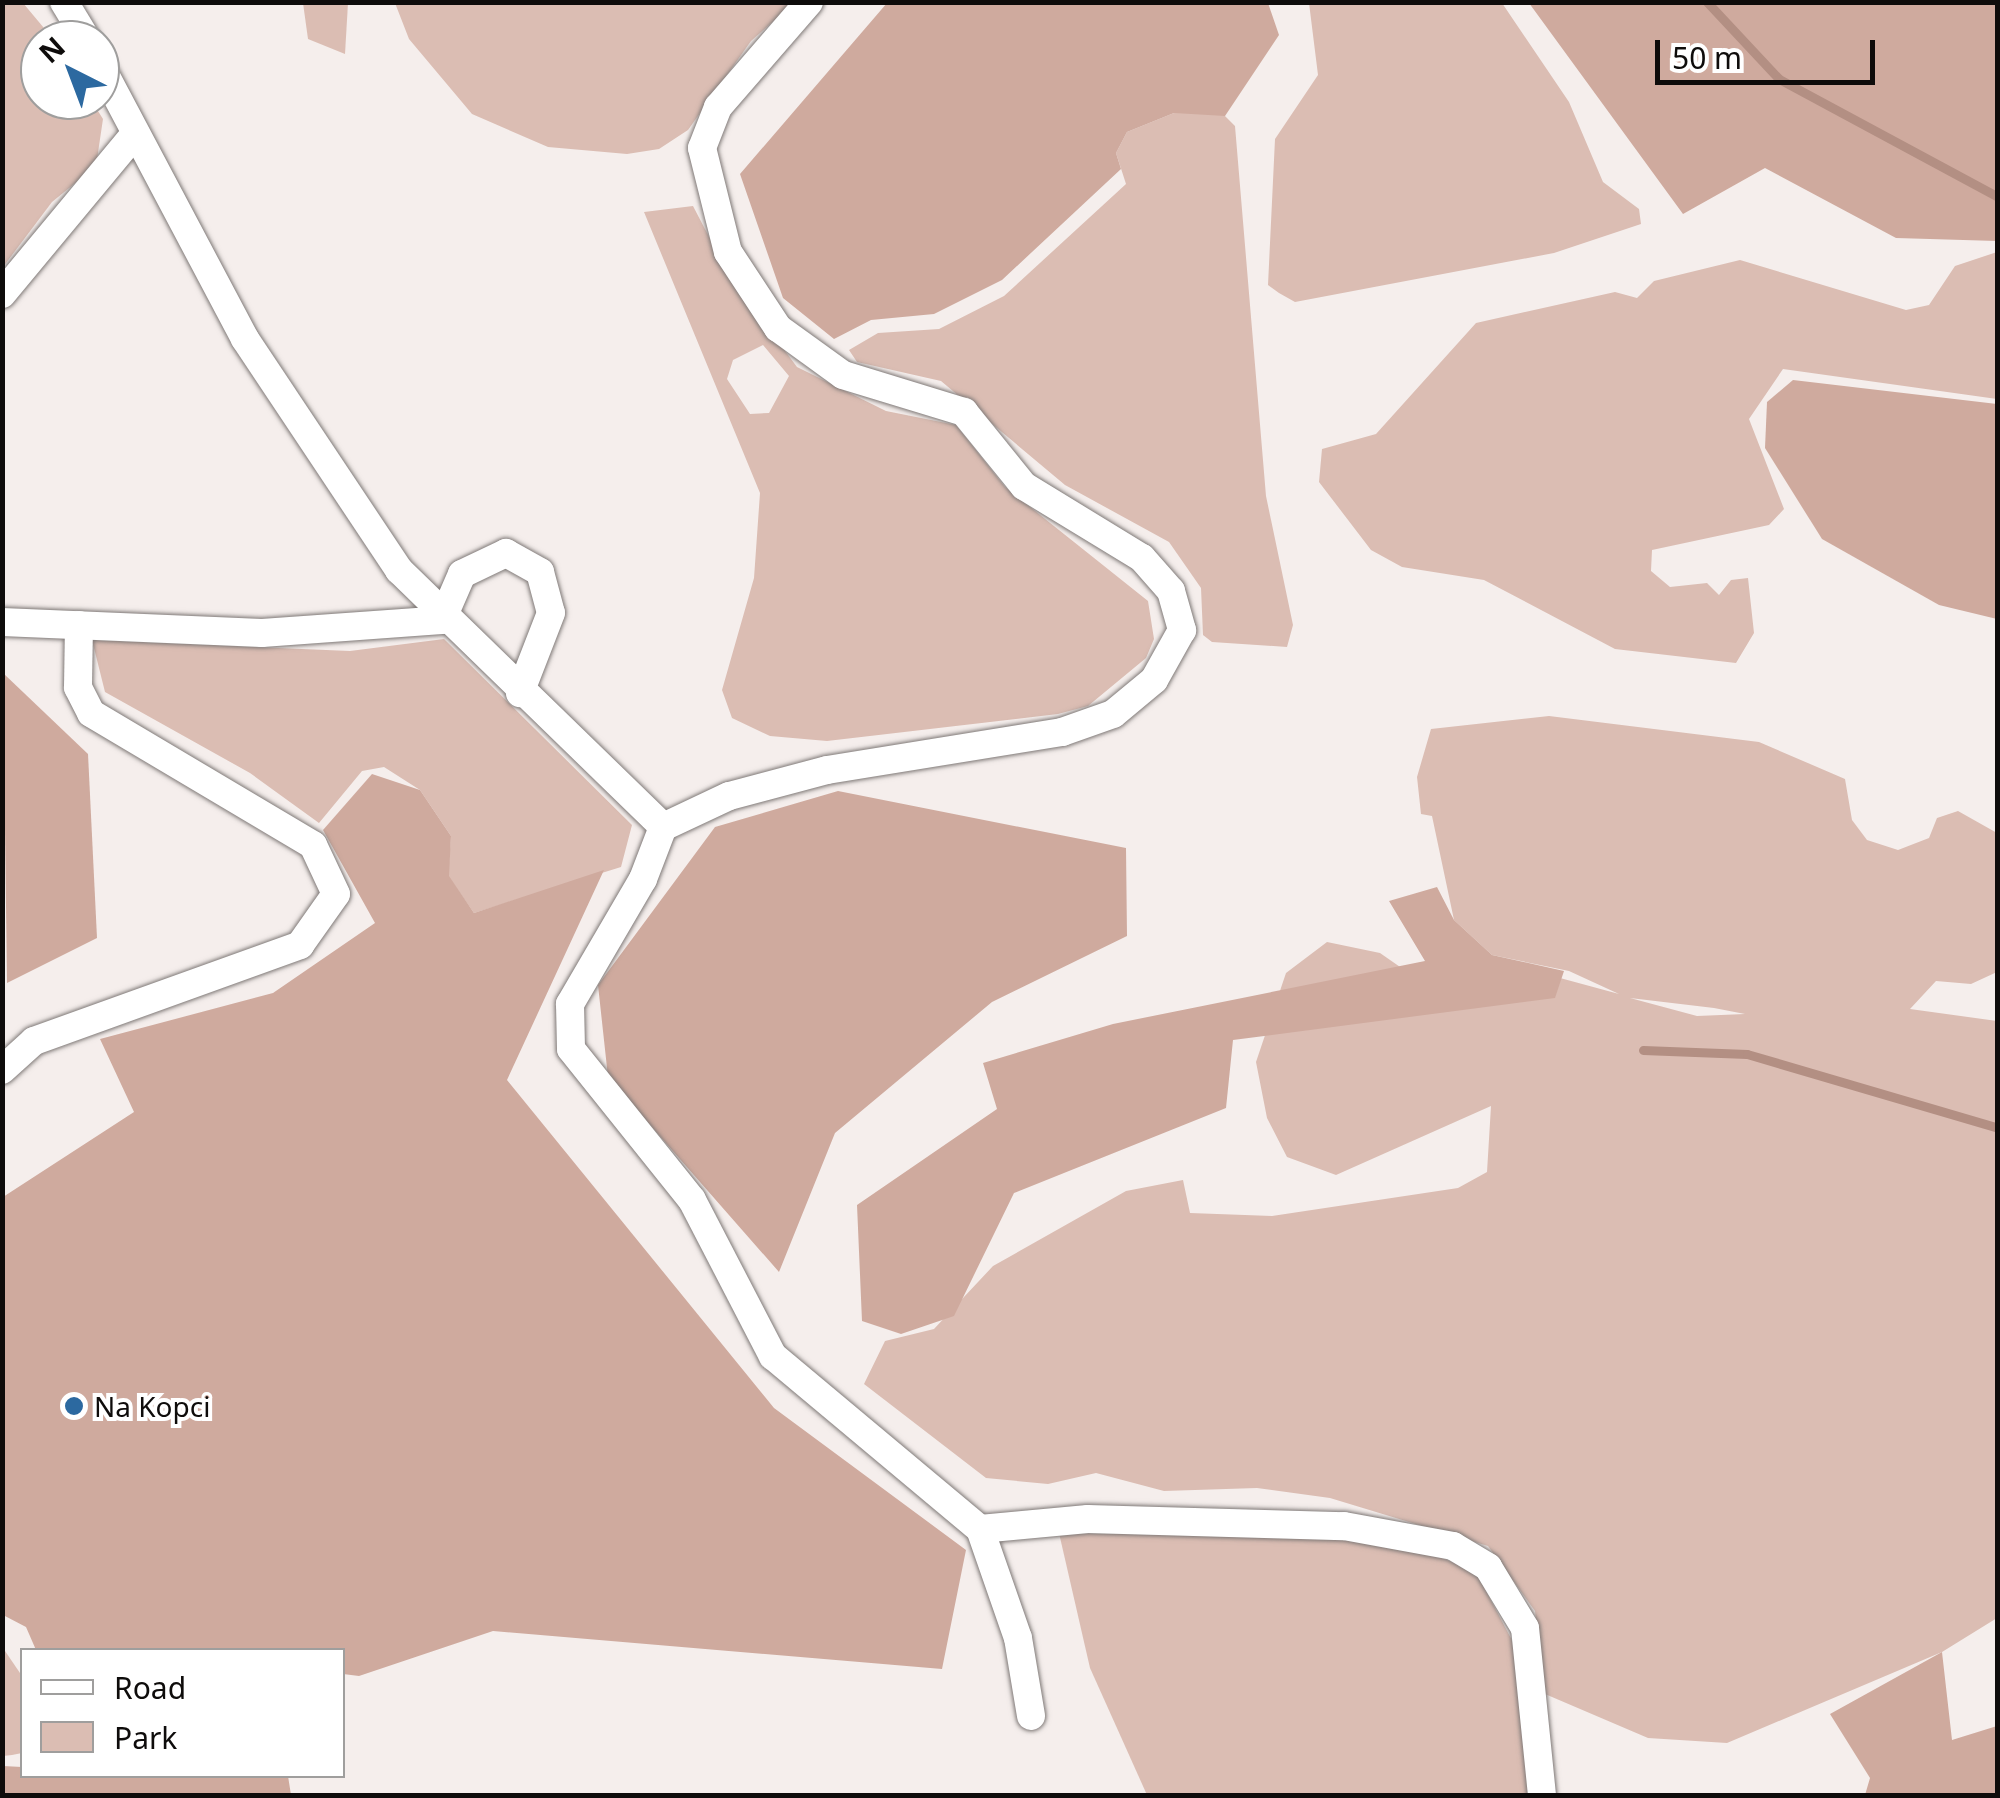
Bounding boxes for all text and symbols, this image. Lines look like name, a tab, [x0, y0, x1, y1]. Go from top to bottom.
north arrow	[20, 20, 120, 120]
scale bar	[1660, 20, 1880, 82]
text: N	[30, 27, 72, 71]
text: 50 m	[1672, 37, 1742, 78]
place label: Na Kopci	[94, 1389, 210, 1423]
marker: Na Kopci	[63, 1395, 85, 1417]
legend	[20, 1648, 345, 1778]
text: Road	[114, 1667, 186, 1708]
text: Park	[114, 1717, 177, 1758]

